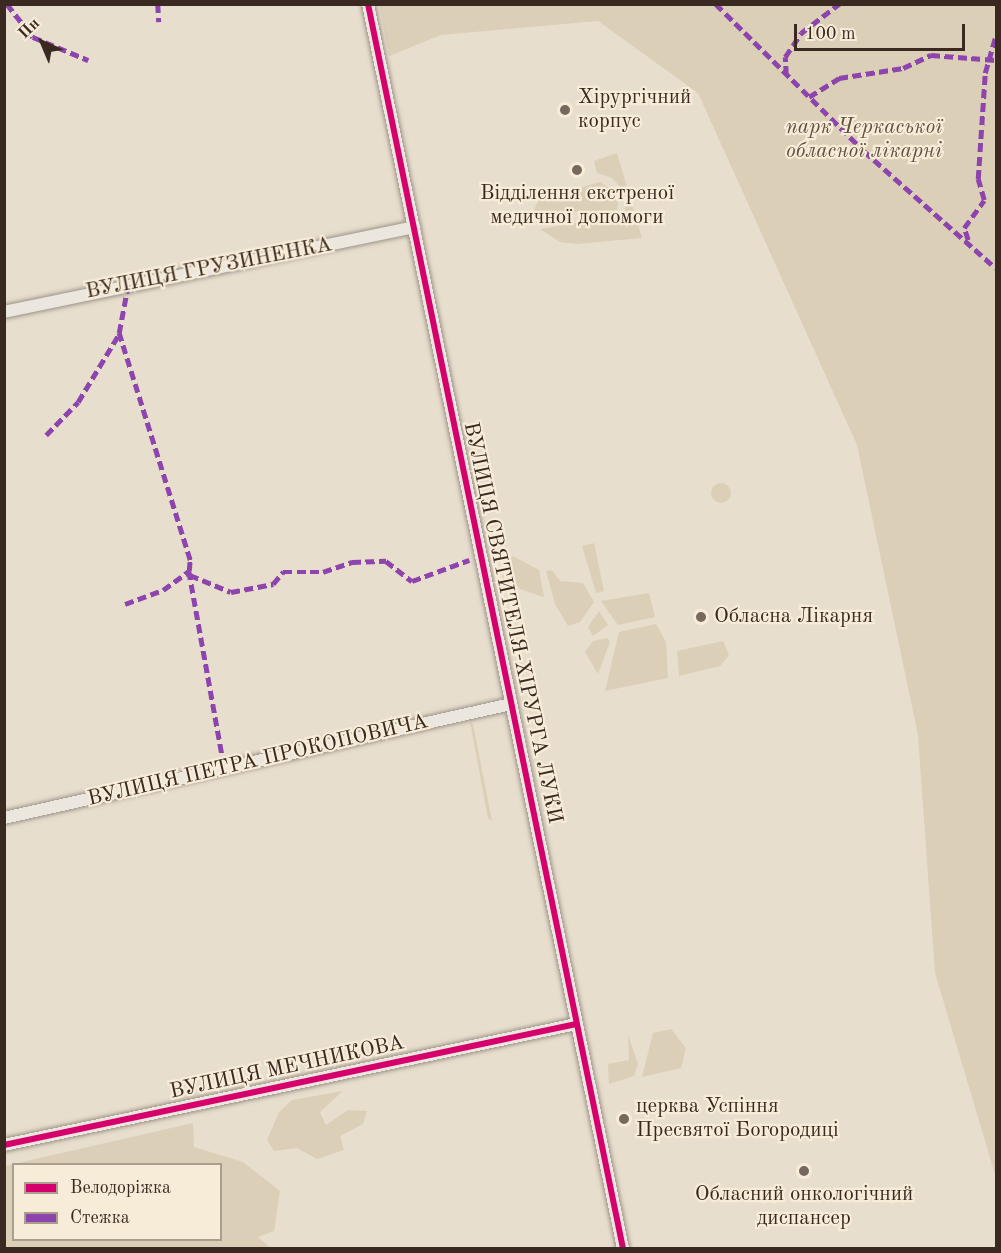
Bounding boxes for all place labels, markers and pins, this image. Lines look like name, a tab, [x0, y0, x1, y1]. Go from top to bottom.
place label: Хірургічний корпус	[578, 85, 691, 135]
marker: Хірургічний корпус	[556, 101, 574, 119]
marker: Відділення екстреної медичної допомоги	[568, 161, 586, 179]
place label: Відділення екстреної медичної допомоги	[480, 181, 674, 231]
place label: Обласна Лікарня	[714, 604, 873, 630]
marker: Обласна Лікарня	[692, 608, 710, 626]
place label: церква Успіння Пресвятої Богородиці	[636, 1094, 839, 1144]
marker: церква Успіння Пресвятої Богородиці	[617, 1112, 631, 1126]
marker: Обласний онкологічний диспансер	[795, 1162, 813, 1180]
place label: Обласний онкологічний диспансер	[695, 1182, 913, 1232]

